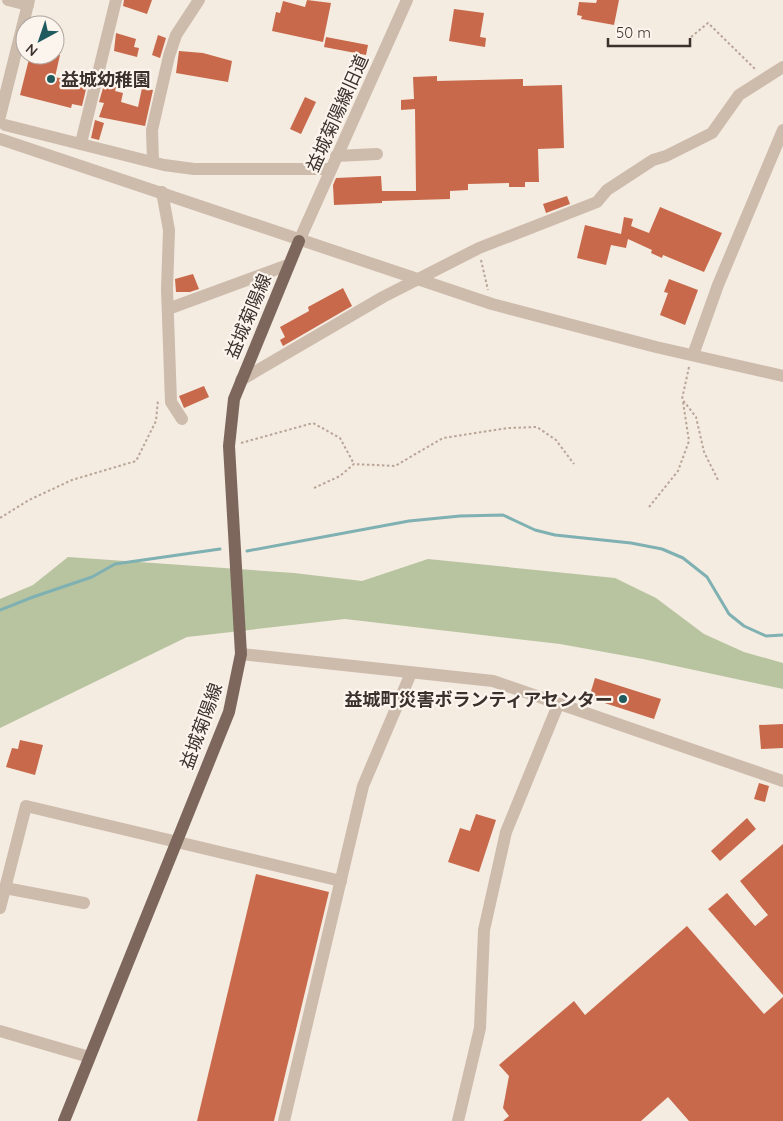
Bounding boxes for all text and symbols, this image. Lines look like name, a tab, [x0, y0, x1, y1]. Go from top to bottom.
north arrow	[15, 15, 65, 65]
scale bar	[608, 15, 690, 47]
text: 50 m	[616, 23, 651, 42]
text: N	[22, 40, 41, 60]
street label: 益城菊陽線旧道	[301, 51, 373, 175]
place label: 益城幼稚園	[61, 68, 151, 91]
marker: 益城幼稚園	[45, 73, 57, 85]
street label: 益城菊陽線	[220, 270, 276, 362]
street label: 益城菊陽線	[175, 680, 227, 772]
place label: 益城町災害ボランティアセンター	[344, 688, 613, 711]
marker: 益城町災害ボランティアセンター	[617, 693, 629, 705]

